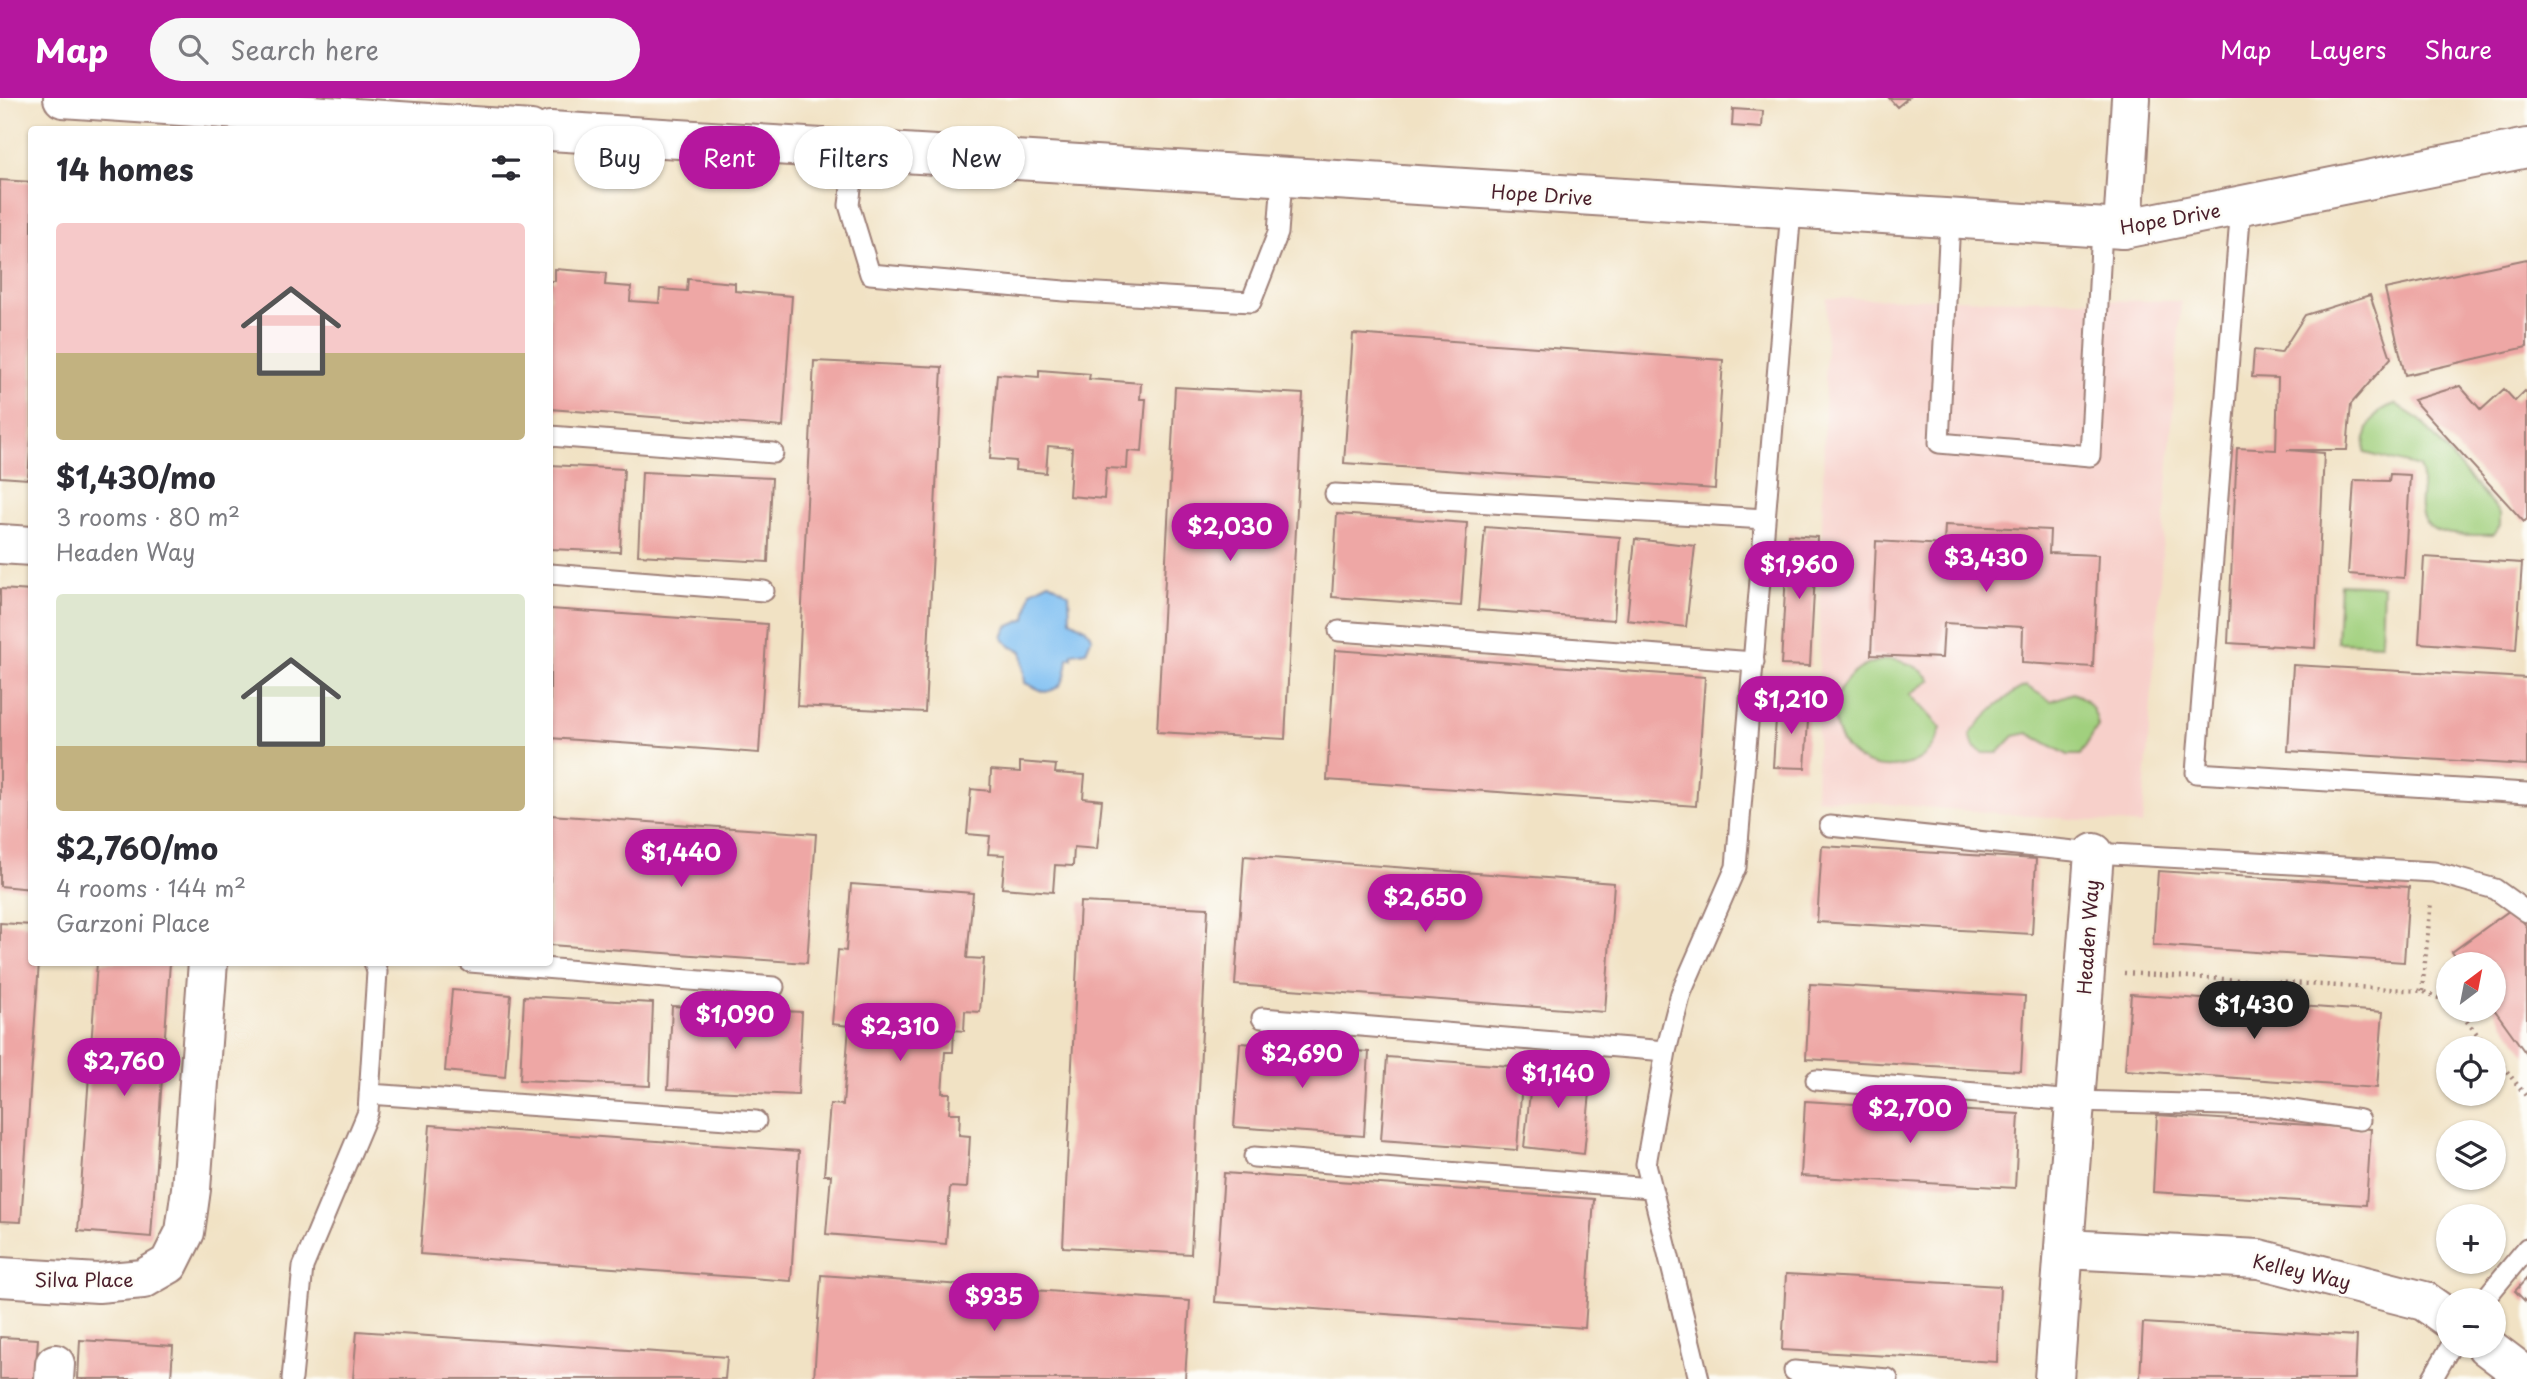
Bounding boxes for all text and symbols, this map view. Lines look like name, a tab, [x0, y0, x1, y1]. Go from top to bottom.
search box	[150, 18, 640, 81]
text: Map	[35, 24, 108, 74]
icon: search	[174, 30, 212, 68]
text: Search here	[230, 30, 379, 69]
text: Map	[2220, 31, 2271, 67]
text: Layers	[2309, 31, 2386, 67]
text: Share	[2424, 31, 2492, 67]
chip: Buy	[574, 126, 665, 189]
chip: Rent	[679, 126, 780, 189]
chip: Filters	[794, 126, 913, 189]
chip: New	[927, 126, 1025, 189]
text: 14 homes	[56, 146, 194, 191]
icon: filters	[487, 149, 525, 187]
street label: Hope Drive	[1490, 176, 1594, 212]
street label: Hope Drive	[2118, 195, 2222, 241]
icon: home	[228, 268, 354, 394]
text: $1,430/mo	[56, 454, 216, 499]
text: 3 rooms · 80 m²	[56, 499, 240, 534]
pin: $2,030	[1173, 504, 1287, 563]
text: $2,030	[1188, 508, 1272, 543]
text: Headen Way	[56, 534, 195, 569]
pin: $3,430	[1929, 534, 2043, 594]
text: $3,430	[1944, 539, 2028, 574]
pin: $1,960	[1742, 542, 1856, 601]
text: $1,960	[1760, 546, 1838, 581]
icon: home	[228, 639, 354, 765]
pin: $1,210	[1734, 676, 1848, 736]
text: $1,210	[1754, 681, 1828, 716]
text: $2,760/mo	[56, 825, 218, 870]
pin: $1,440	[624, 830, 738, 889]
text: $1,440	[641, 834, 721, 869]
text: 4 rooms · 144 m²	[56, 870, 246, 905]
pin: $2,650	[1368, 874, 1482, 934]
text: $2,650	[1384, 879, 1466, 914]
street label: Headen Way	[2069, 879, 2105, 995]
text: Garzoni Place	[56, 905, 210, 940]
north arrow	[2436, 952, 2506, 1022]
map controls	[2436, 952, 2506, 1358]
pin: $1,430	[2197, 982, 2311, 1041]
text: $1,430	[2214, 986, 2294, 1021]
pin: $1,090	[678, 992, 792, 1051]
text: $1,090	[696, 996, 774, 1031]
pin: $2,310	[843, 1004, 957, 1063]
text: $2,310	[861, 1008, 939, 1043]
pin: $2,690	[1245, 1030, 1359, 1090]
text: $2,690	[1261, 1035, 1343, 1070]
button: locate	[2436, 1036, 2506, 1106]
pin: $2,760	[67, 1038, 181, 1098]
text: $2,760	[83, 1043, 165, 1078]
pin: $1,140	[1501, 1051, 1615, 1110]
text: $1,140	[1522, 1055, 1594, 1090]
pin: $2,700	[1853, 1086, 1967, 1145]
text: $2,700	[1868, 1090, 1952, 1125]
button: layers	[2436, 1120, 2506, 1190]
button: +	[2436, 1204, 2506, 1274]
street label: Kelley Way	[2250, 1246, 2354, 1296]
street label: Silva Place	[34, 1265, 134, 1293]
pin: $935	[953, 1274, 1035, 1333]
text: $935	[965, 1278, 1023, 1313]
button: −	[2436, 1288, 2506, 1358]

